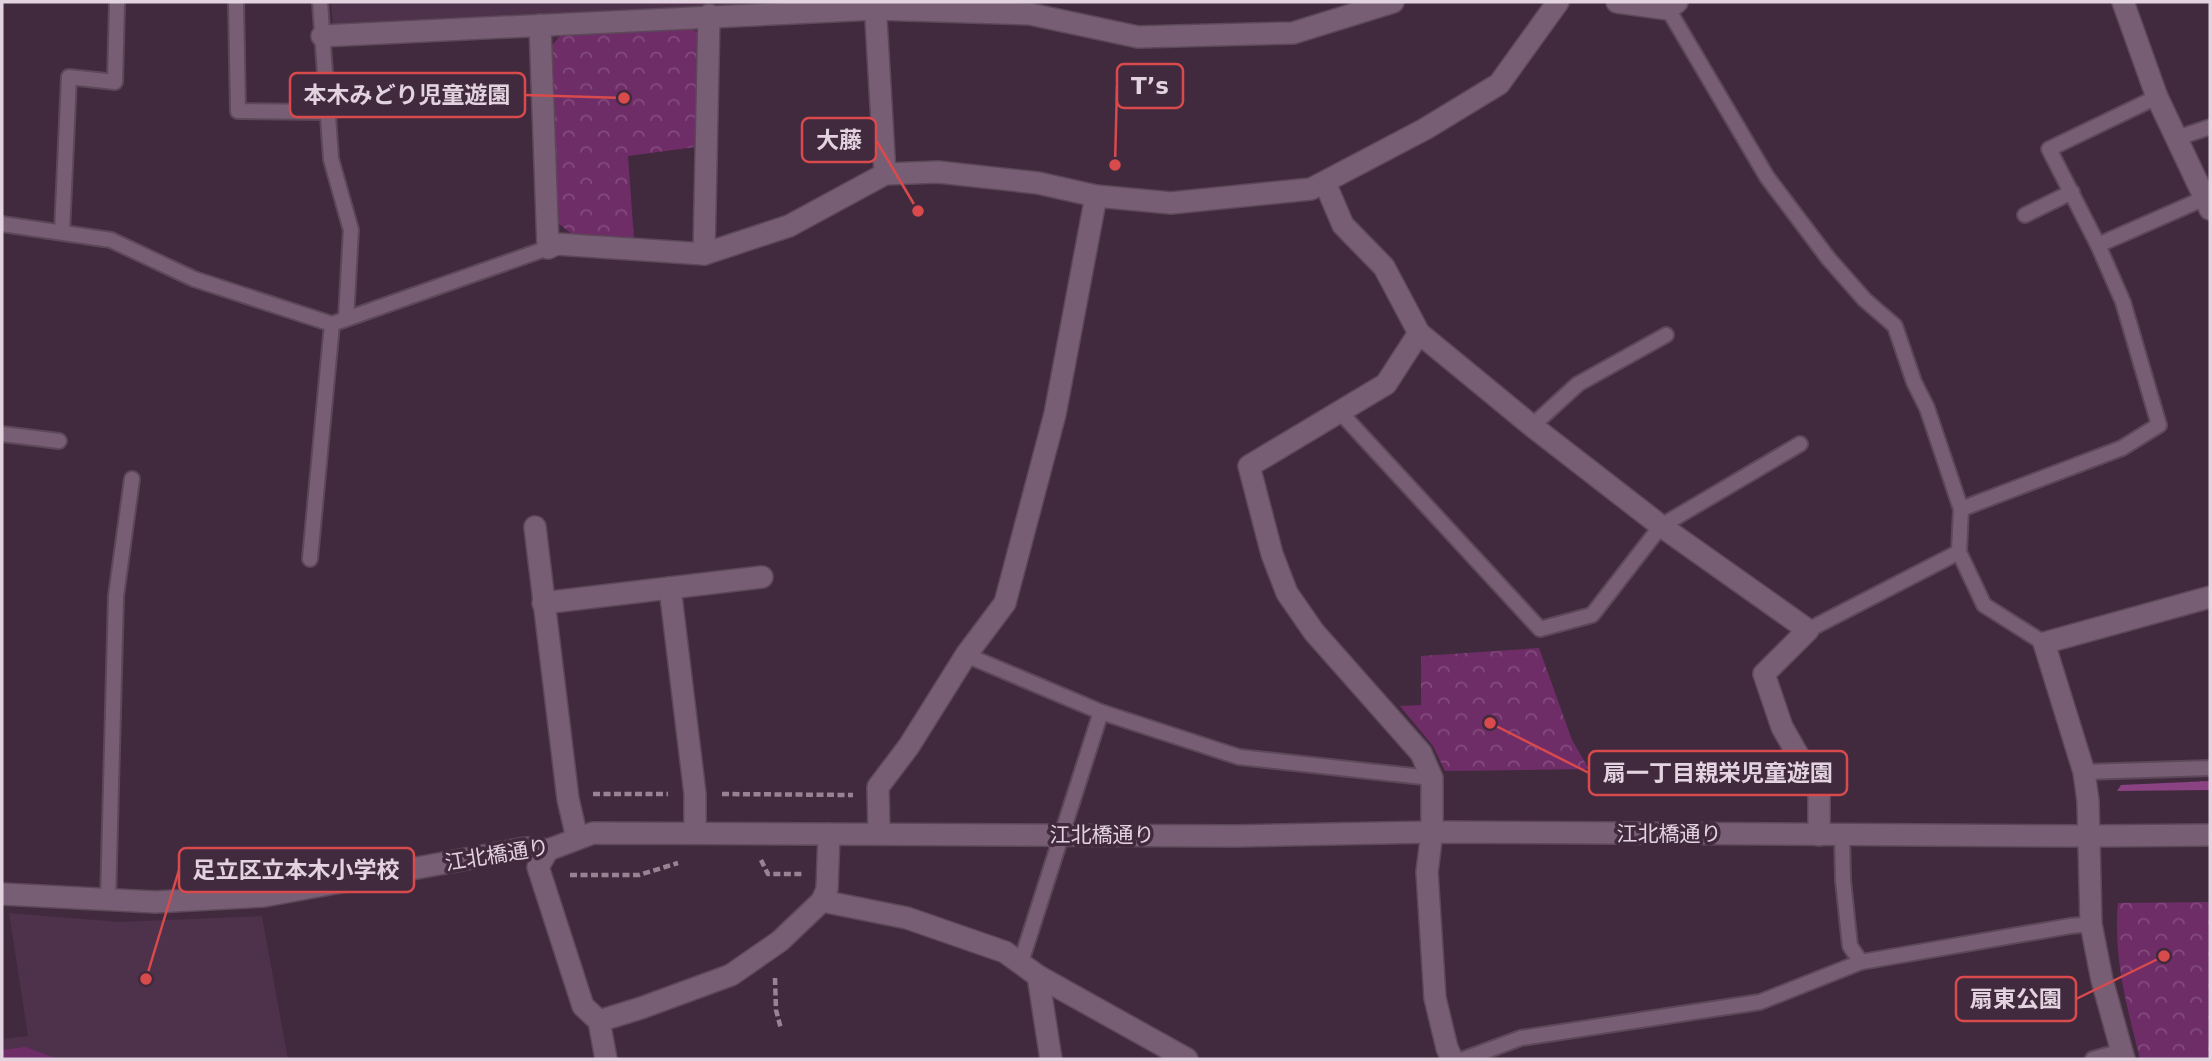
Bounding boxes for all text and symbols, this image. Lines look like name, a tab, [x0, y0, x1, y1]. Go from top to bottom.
callout: T’s	[1117, 64, 1183, 108]
callout: 本木みどり児童遊園	[290, 73, 525, 117]
text: T’s	[1131, 73, 1169, 99]
text: 本木みどり児童遊園	[304, 82, 511, 108]
callout: 大藤	[802, 118, 876, 162]
text: 大藤	[816, 127, 862, 153]
callout: 扇一丁目親栄児童遊園	[1589, 751, 1847, 795]
text: 扇一丁目親栄児童遊園	[1603, 760, 1833, 786]
street label: 江北橋通り	[1617, 822, 1722, 846]
street label: 江北橋通り	[1050, 823, 1155, 847]
street label: 江北橋通り	[443, 835, 551, 875]
callout: 足立区立本木小学校	[179, 848, 414, 892]
text: 足立区立本木小学校	[193, 857, 400, 883]
callout: 扇東公園	[1956, 977, 2076, 1021]
text: 扇東公園	[1970, 986, 2062, 1012]

